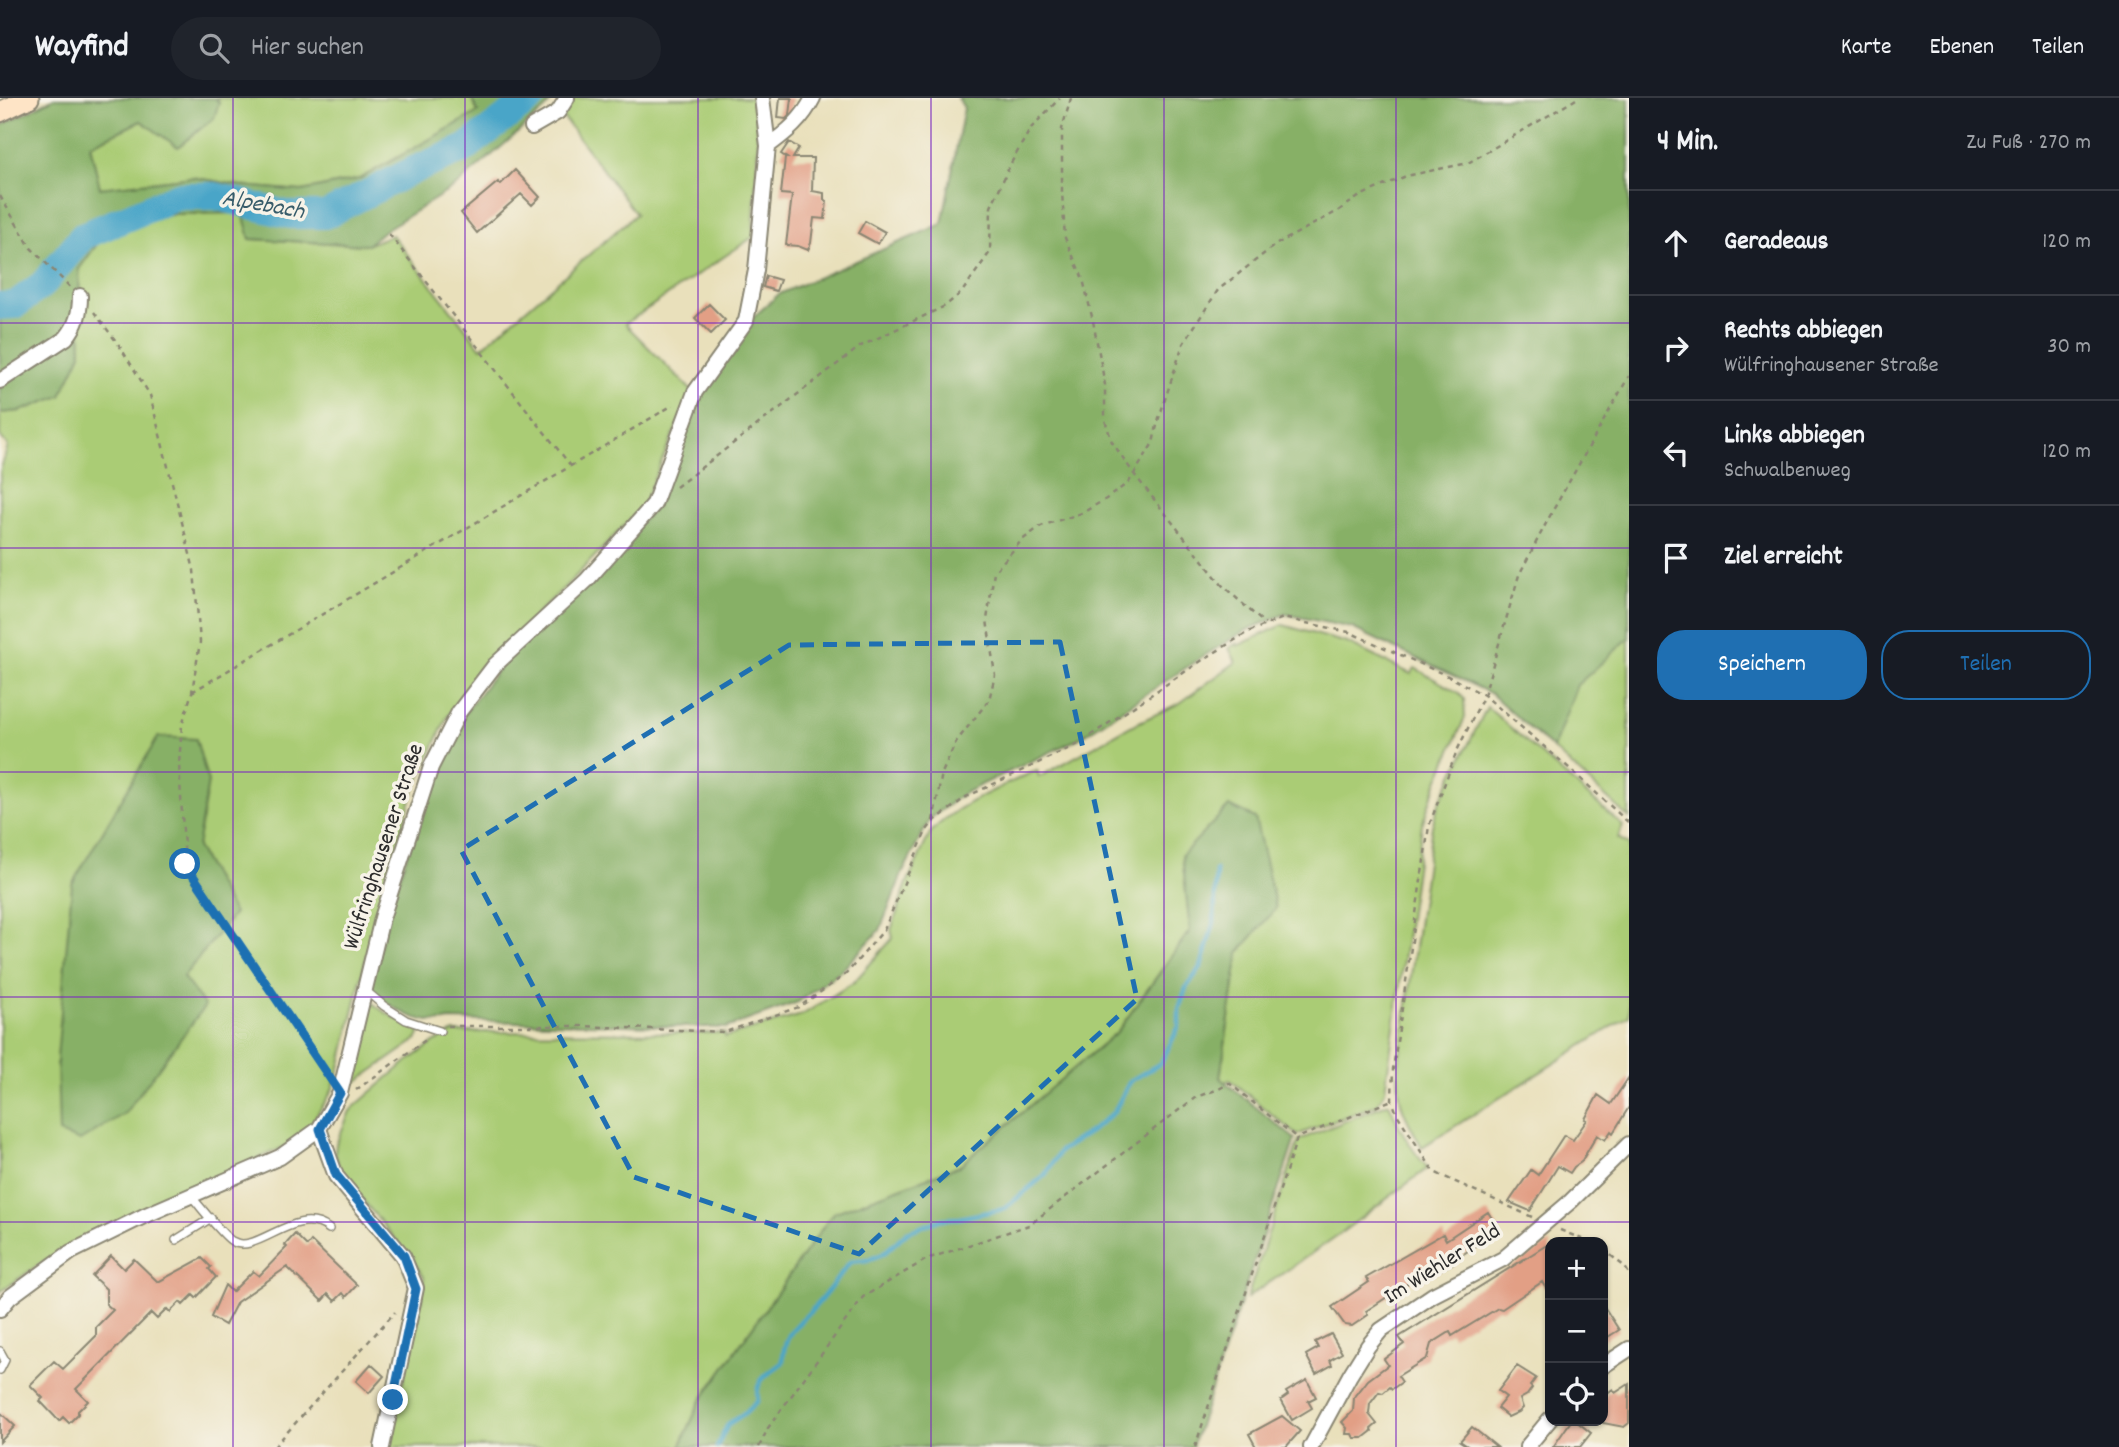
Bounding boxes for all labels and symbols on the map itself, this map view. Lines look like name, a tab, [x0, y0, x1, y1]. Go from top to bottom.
water label: Alpebach	[219, 182, 308, 230]
street label: Wülfringhausener Straße	[336, 740, 434, 954]
route start	[169, 848, 200, 879]
street label: Im Wiehler Feld	[1378, 1216, 1508, 1314]
route end	[377, 1384, 408, 1415]

